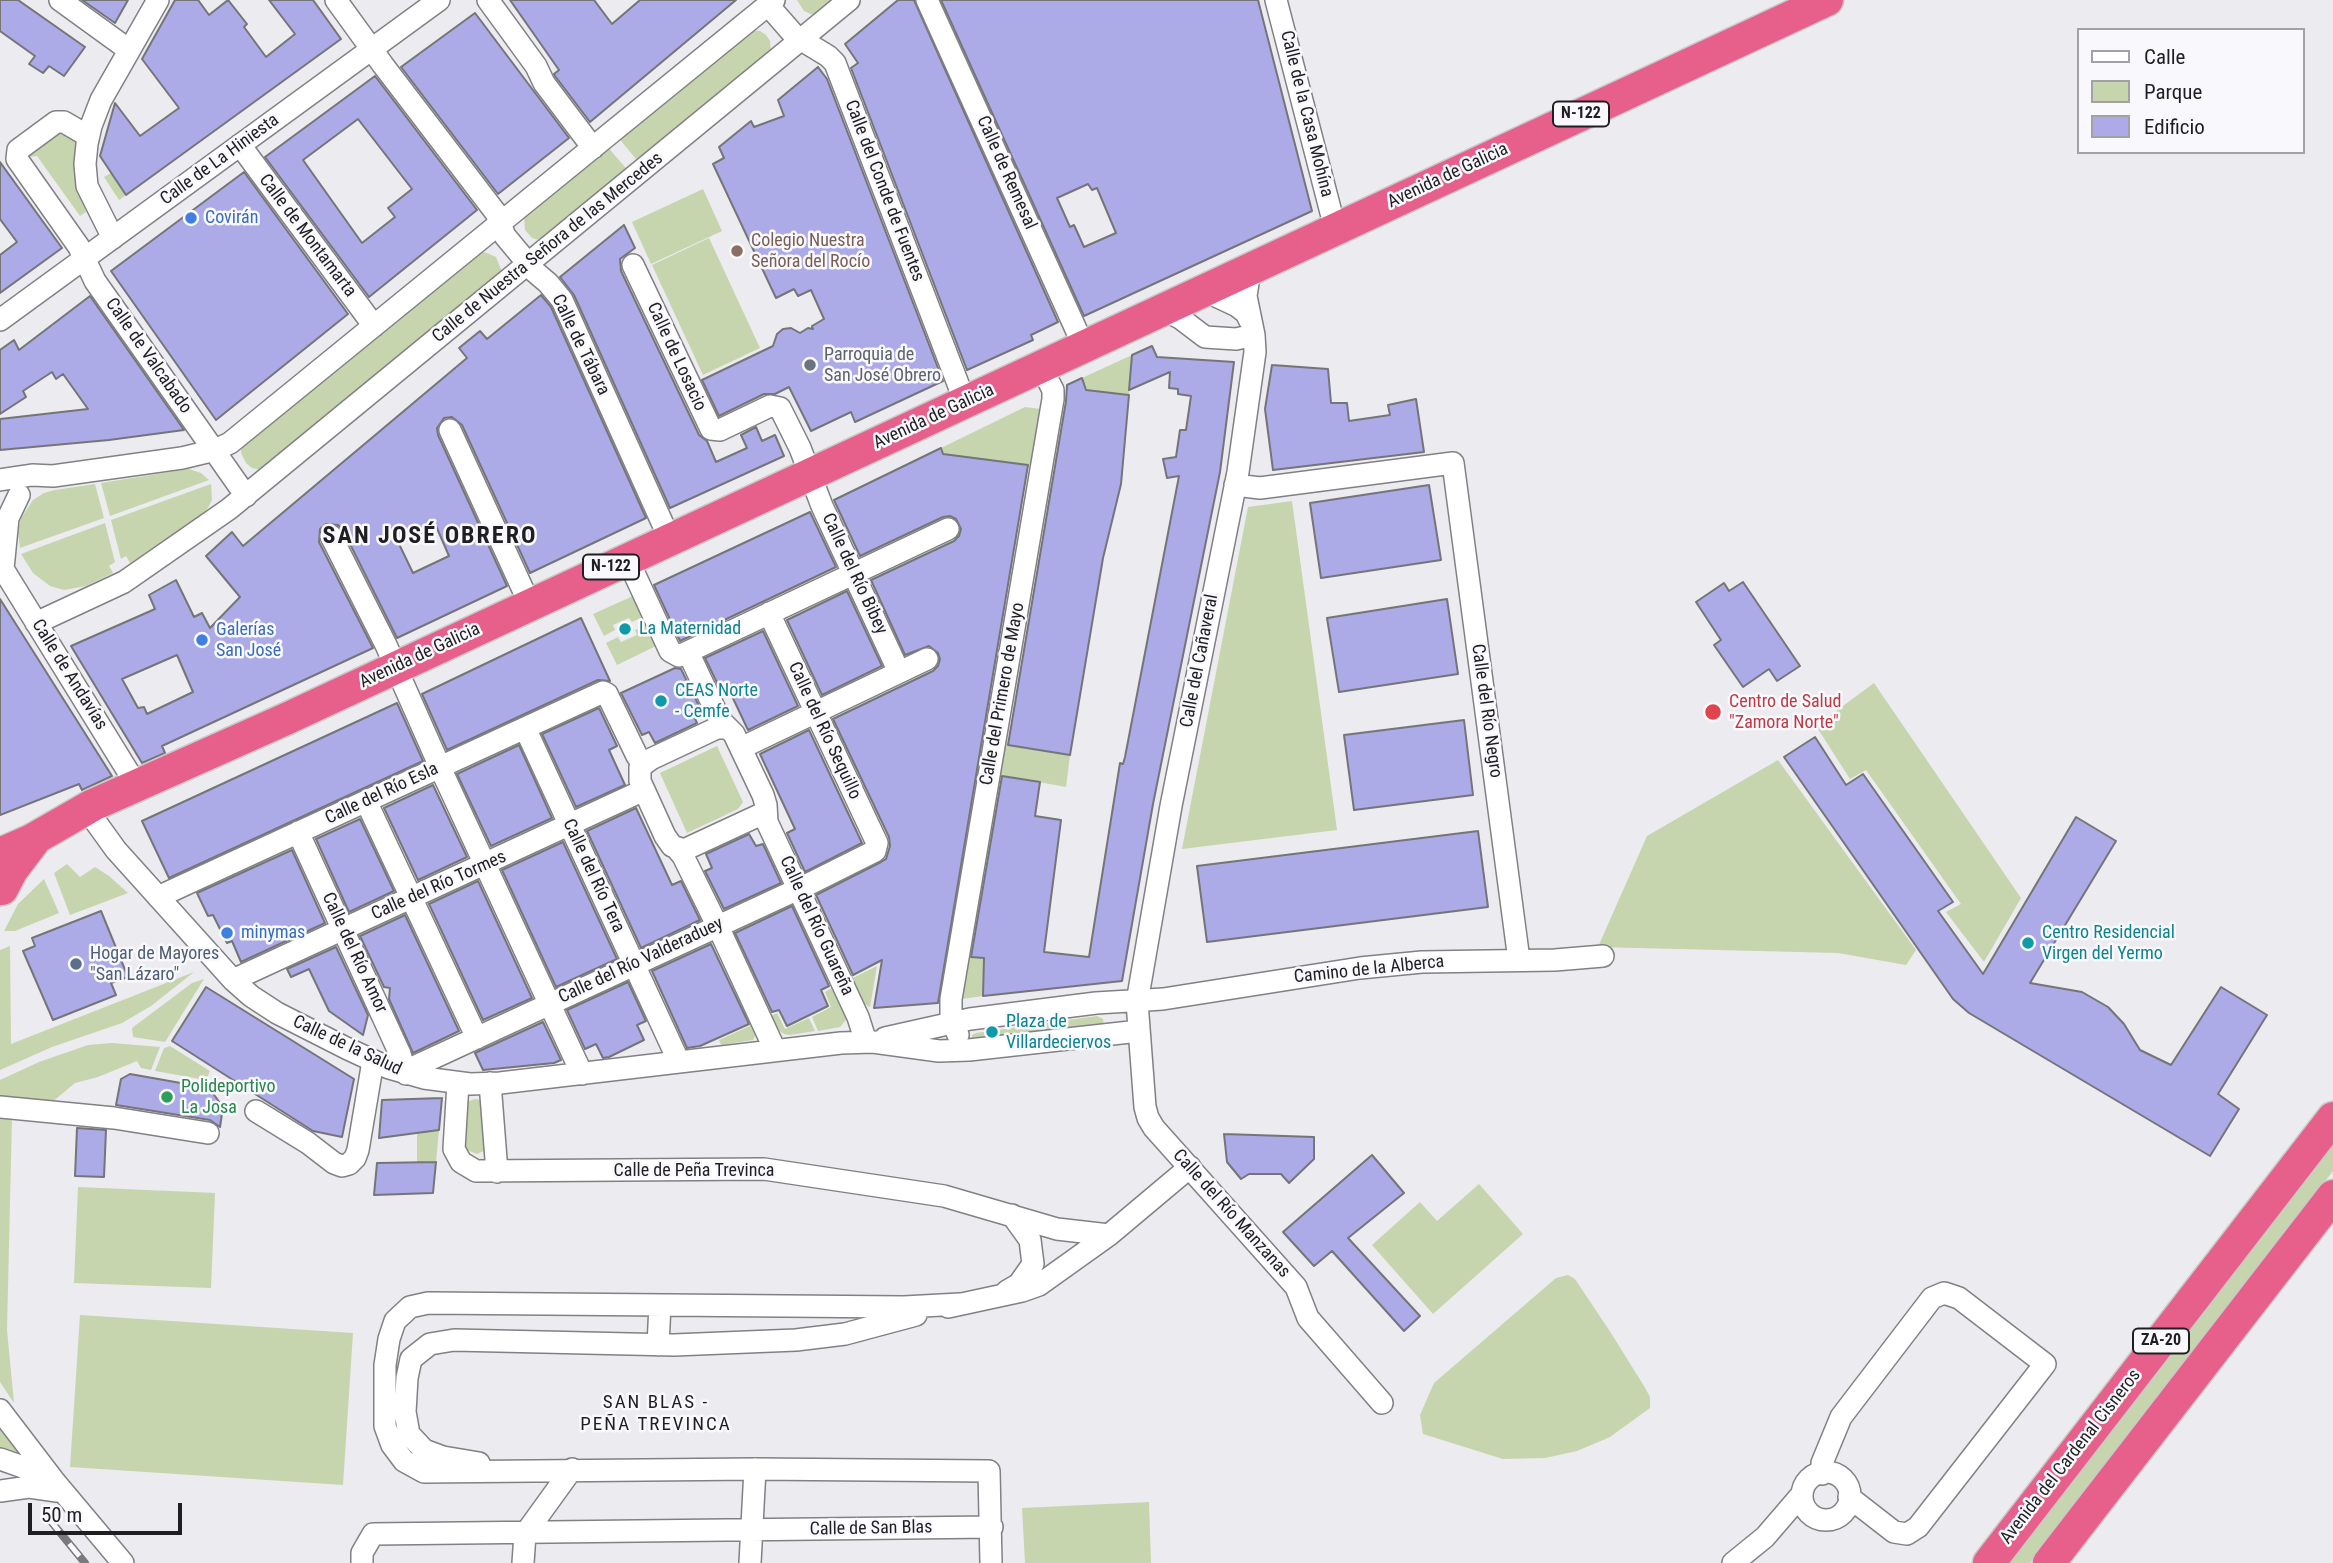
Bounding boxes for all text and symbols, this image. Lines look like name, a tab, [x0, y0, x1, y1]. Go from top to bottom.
legend	[2078, 28, 2305, 154]
street label: Calle de la Casa Mohína	[1275, 29, 1337, 199]
text: Calle	[2144, 45, 2185, 69]
text: Parque	[2144, 80, 2202, 104]
street label: Calle del Conde de Fuentes	[839, 97, 929, 285]
road number: N-122	[1553, 102, 1609, 126]
street label: Calle de La Hiniesta	[157, 110, 283, 210]
street label: Calle de Remesal	[971, 113, 1041, 233]
text: Edificio	[2144, 115, 2205, 139]
street label: Avenida de Galicia	[1384, 139, 1512, 213]
street label: Calle de Nuestra Señora de las Mercedes	[428, 148, 668, 348]
street label: Calle de Montamarta	[254, 170, 360, 302]
place label: Covirán	[205, 207, 258, 229]
marker: Covirán	[183, 210, 199, 226]
place label: Colegio Nuestra Señora del Rocío	[751, 230, 870, 272]
marker: Colegio Nuestra Señora del Rocío	[729, 243, 745, 259]
street label: Calle de Tábara	[546, 291, 614, 399]
street label: Calle de Valcabado	[100, 294, 196, 418]
street label: Calle de Losacio	[641, 299, 711, 415]
place label: Parroquia de San José Obrero	[824, 344, 941, 386]
marker: Parroquia de San José Obrero	[802, 357, 818, 373]
street label: Avenida de Galicia	[870, 380, 998, 454]
street label: Calle del Río Bibey	[817, 510, 891, 638]
district label: SAN JOSÉ OBRERO	[324, 523, 536, 551]
road number: N-122	[583, 554, 639, 580]
street label: Calle del Cañaveral	[1176, 593, 1224, 729]
street label: Calle del Primero de Mayo	[976, 601, 1030, 787]
street label: Calle de Andavías	[26, 616, 112, 734]
place label: La Maternidad	[639, 618, 741, 640]
place label: Galerías San José	[216, 619, 281, 662]
street label: Avenida de Galicia	[356, 619, 484, 693]
marker: La Maternidad	[617, 621, 633, 637]
marker: Galerías San José	[194, 632, 210, 648]
street label: Calle del Río Negro	[1466, 643, 1506, 779]
street label: Calle del Río Sequillo	[783, 659, 865, 803]
place label: CEAS Norte - Cemfe	[675, 680, 758, 722]
place label: Centro de Salud "Zamora Norte"	[1729, 691, 1841, 734]
marker: CEAS Norte - Cemfe	[653, 693, 669, 709]
marker: Centro de Salud "Zamora Norte"	[1703, 702, 1723, 722]
street label: Calle del Río Esla	[322, 758, 442, 830]
street label: Calle del Río Tera	[557, 816, 629, 936]
street label: Calle del Río Tormes	[368, 847, 510, 925]
street label: Calle del Río Guareña	[774, 853, 858, 999]
street label: Calle del Río Amor	[317, 889, 391, 1017]
street label: Calle del Río Valderaduey	[555, 913, 727, 1009]
place label: minymas	[241, 922, 305, 944]
place label: Centro Residencial Virgen del Yermo	[2042, 922, 2175, 964]
marker: minymas	[219, 925, 235, 941]
marker: Centro Residencial Virgen del Yermo	[2020, 935, 2036, 951]
place label: Hogar de Mayores "San Lázaro"	[90, 943, 219, 986]
street label: Camino de la Alberca	[1293, 951, 1445, 989]
marker: Hogar de Mayores "San Lázaro"	[68, 956, 84, 972]
street label: Calle de la Salud	[289, 1011, 405, 1081]
place label: Plaza de Villardeciervos	[1006, 1011, 1111, 1054]
marker: Plaza de Villardeciervos	[984, 1024, 1000, 1040]
place label: Polideportivo La Josa	[181, 1076, 275, 1118]
marker: Polideportivo La Josa	[159, 1089, 175, 1105]
street label: Calle del Río Manzanas	[1168, 1145, 1294, 1283]
street label: Calle de Peña Trevinca	[614, 1160, 774, 1182]
road number: ZA-20	[2133, 1329, 2189, 1354]
street label: Avenida del Cardenal Cisneros	[1996, 1365, 2146, 1549]
district label: SAN BLAS - PEÑA TREVINCA	[582, 1392, 730, 1436]
scale bar	[32, 1490, 186, 1534]
text: 50 m	[41, 1503, 82, 1527]
street label: Calle de San Blas	[809, 1517, 933, 1541]

